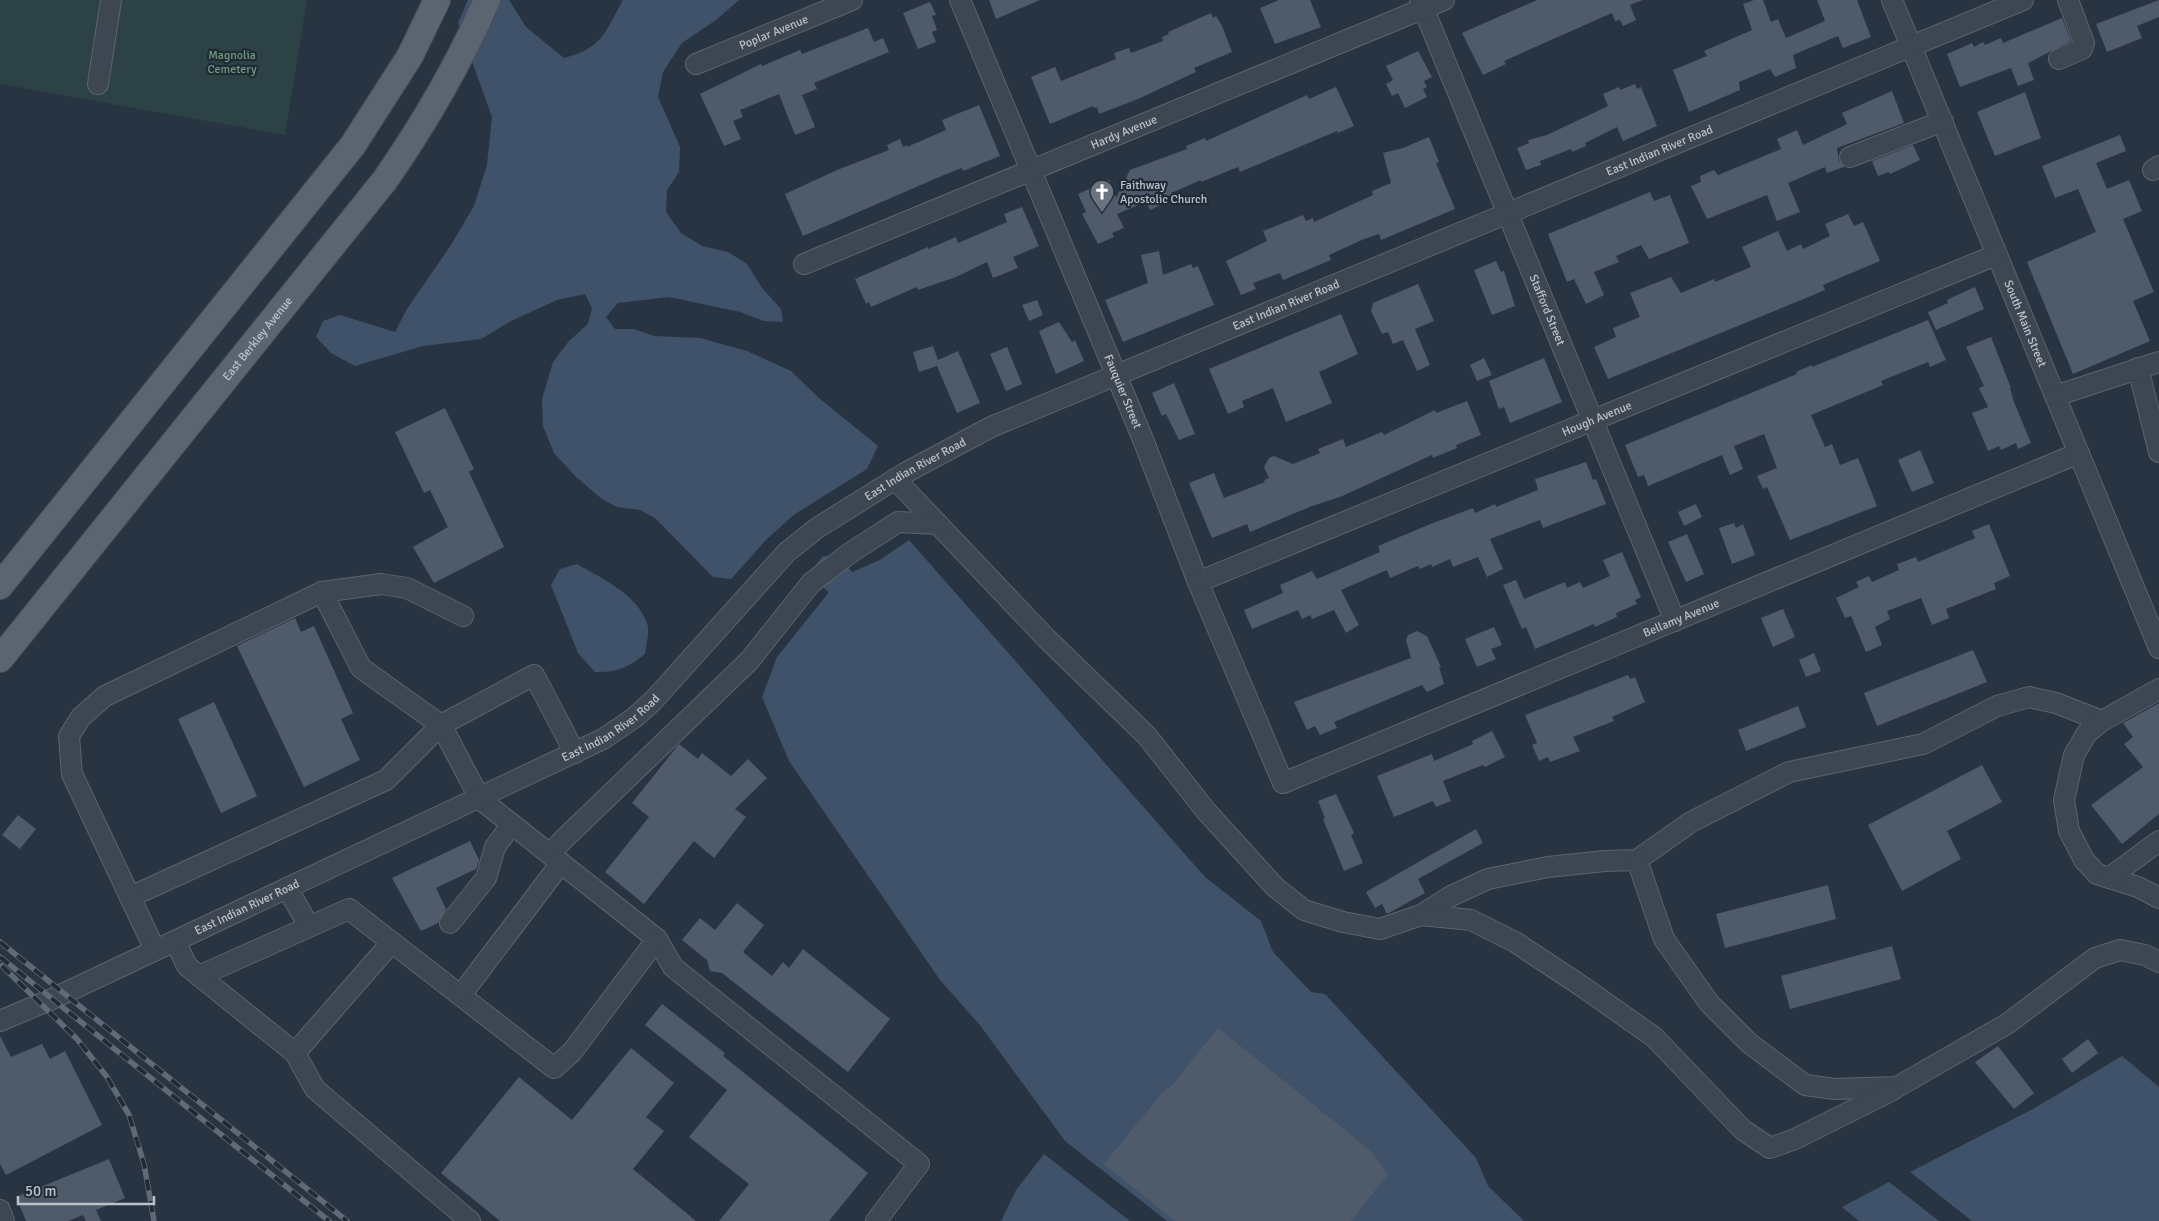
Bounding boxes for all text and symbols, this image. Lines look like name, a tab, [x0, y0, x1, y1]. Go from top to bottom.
street label: Poplar Avenue	[737, 11, 811, 53]
park label: Magnolia Cemetery	[207, 48, 257, 77]
street label: Hardy Avenue	[1088, 112, 1159, 152]
street label: East Indian River Road	[1604, 122, 1715, 179]
place label: Faithway Apostolic Church	[1120, 178, 1207, 207]
church icon: Faithway Apostolic Church	[1089, 179, 1115, 213]
street label: Stafford Street	[1526, 272, 1569, 348]
street label: East Indian River Road	[1230, 276, 1342, 334]
street label: South Main Street	[2001, 278, 2050, 369]
street label: East Berkley Avenue	[219, 294, 296, 384]
street label: Fauquier Street	[1101, 352, 1145, 431]
street label: Hough Avenue	[1560, 398, 1634, 440]
street label: East Indian River Road	[862, 434, 968, 504]
street label: Bellamy Avenue	[1641, 595, 1722, 641]
street label: East Indian River Road	[559, 691, 663, 765]
street label: East Indian River Road	[192, 876, 302, 938]
scale bar	[18, 1174, 154, 1206]
text: 50 m	[25, 1182, 56, 1200]

